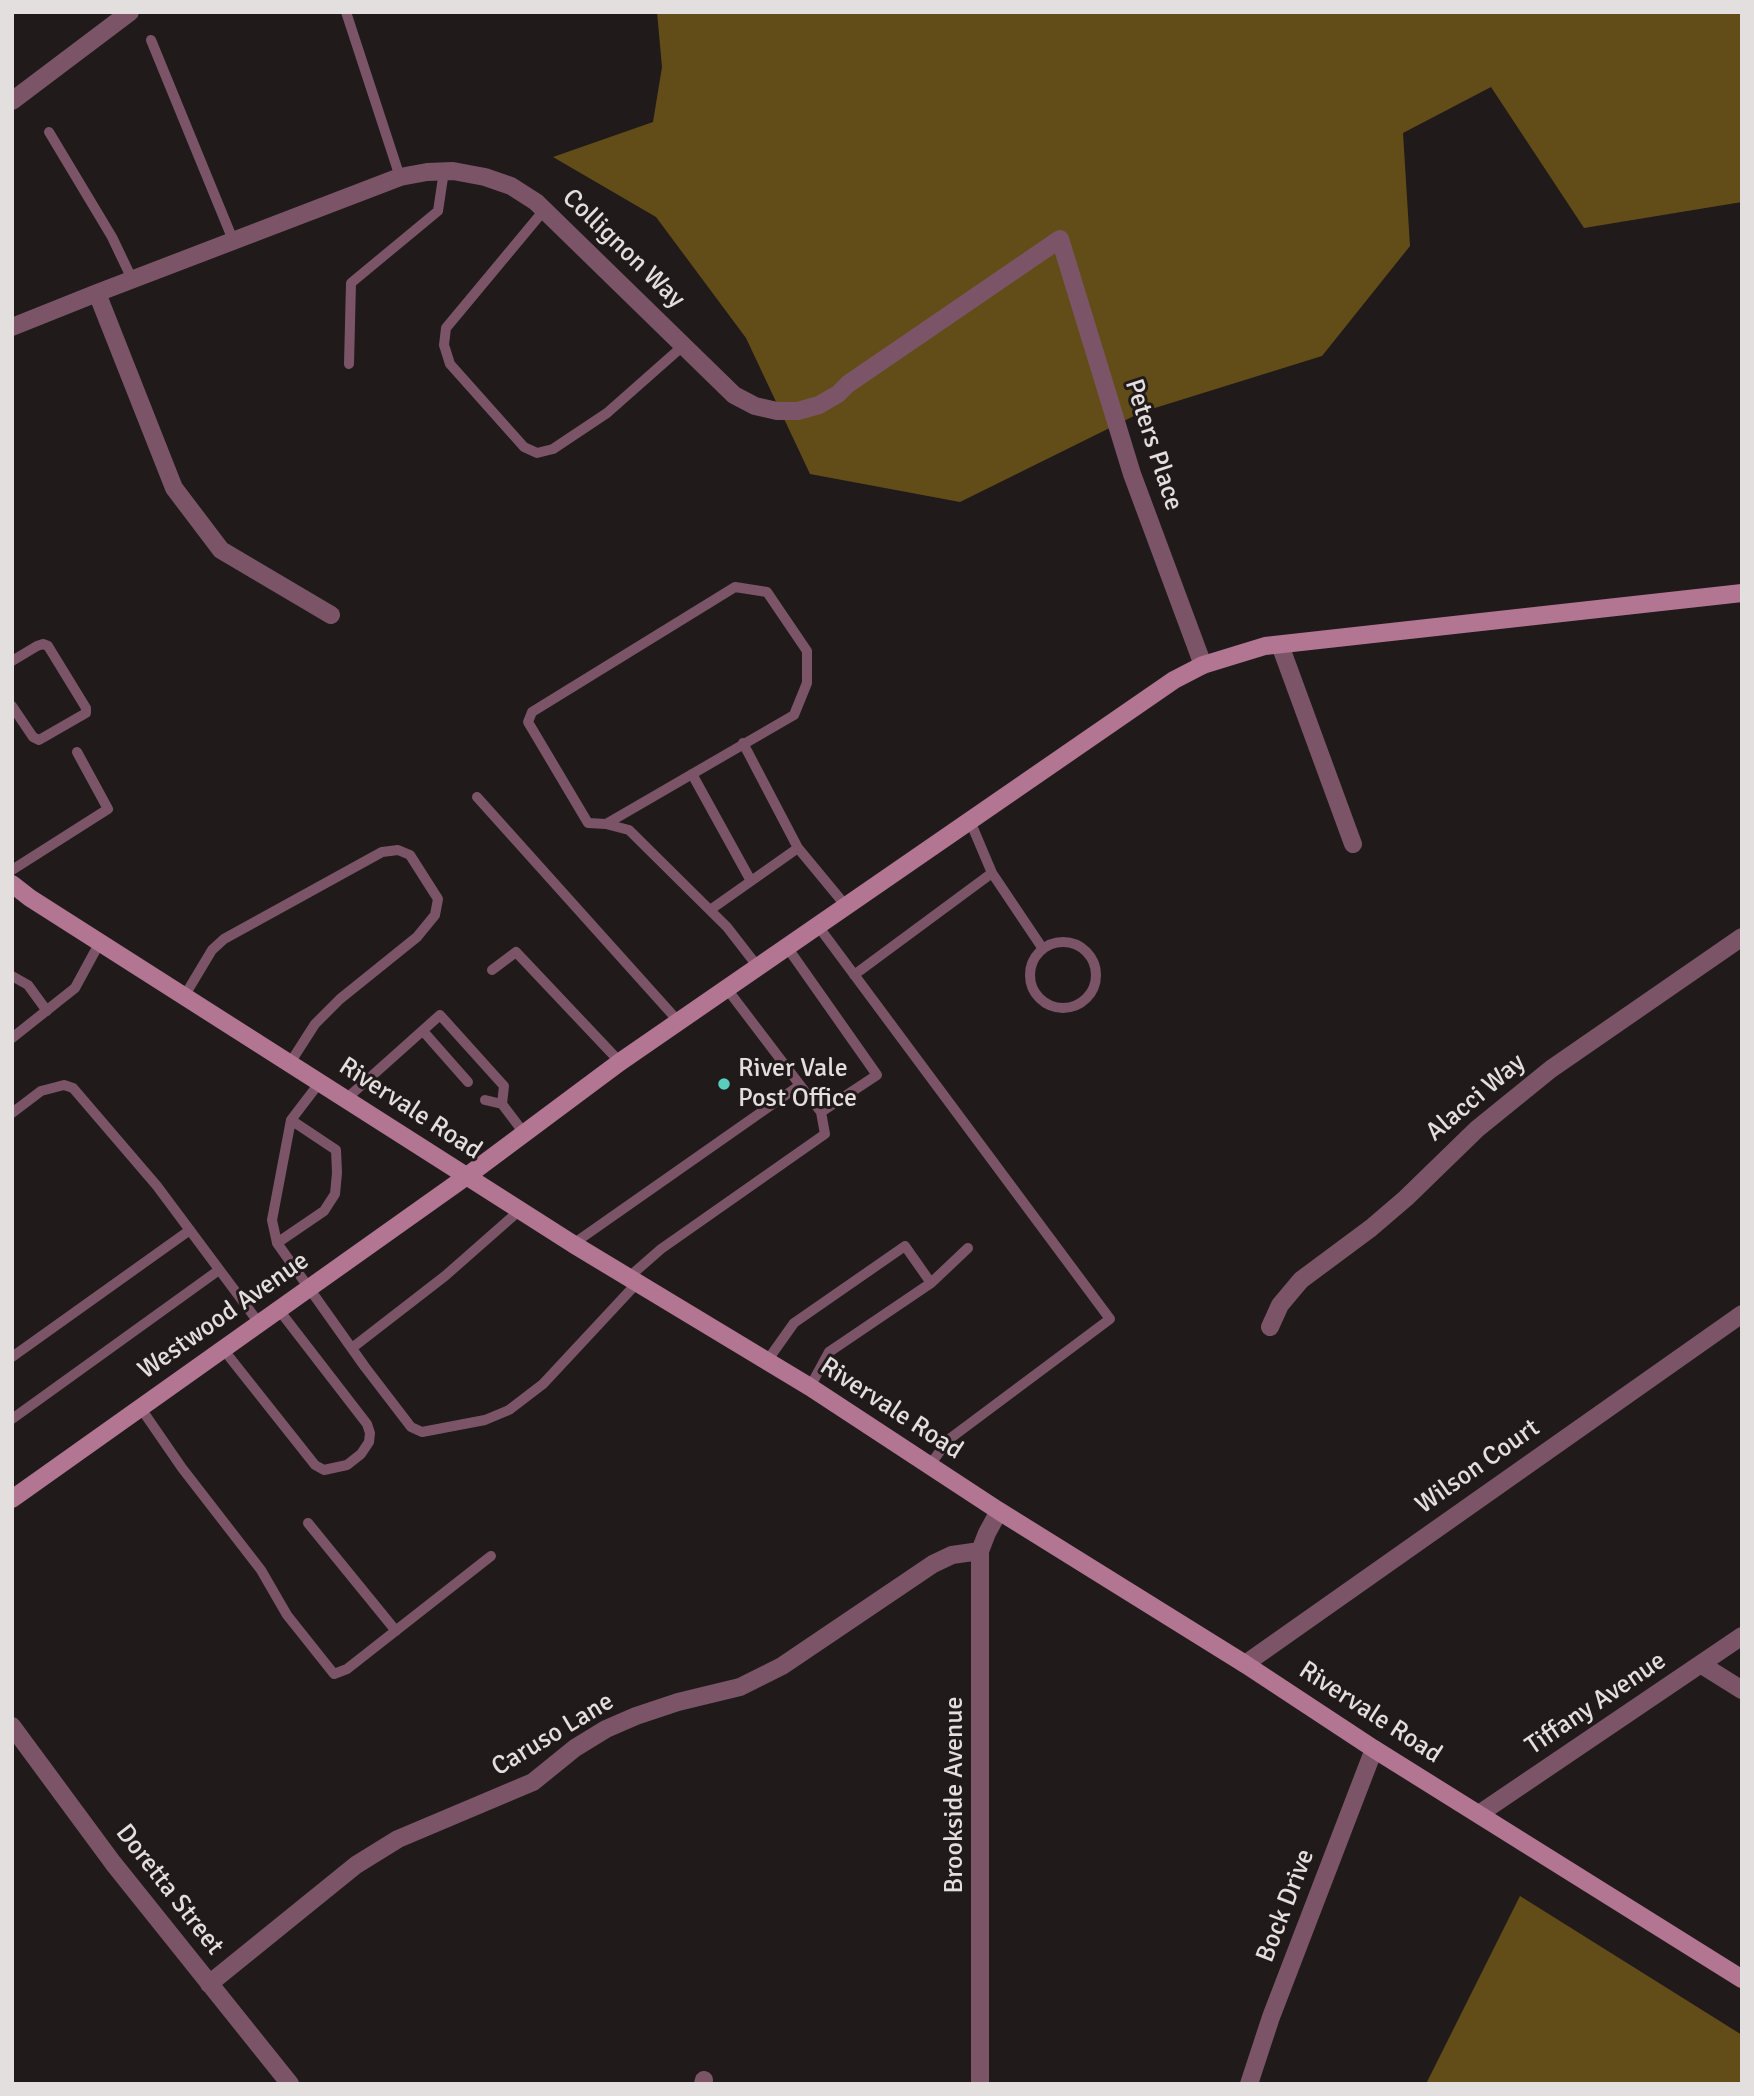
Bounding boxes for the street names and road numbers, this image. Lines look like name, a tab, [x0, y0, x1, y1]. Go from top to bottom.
street label: Collignon Way	[555, 183, 691, 315]
street label: Peters Place	[1117, 375, 1189, 515]
street label: Alacci Way	[1420, 1048, 1532, 1148]
street label: Rivervale Road	[333, 1051, 487, 1167]
street label: Westwood Avenue	[133, 1246, 315, 1386]
street label: Rivervale Road	[814, 1351, 968, 1467]
street label: Wilson Court	[1410, 1413, 1546, 1521]
street label: Tiffany Avenue	[1520, 1646, 1672, 1762]
street label: Rivervale Road	[1293, 1655, 1447, 1771]
street label: Caruso Lane	[486, 1686, 620, 1784]
street label: Brookside Avenue	[939, 1697, 971, 1893]
street label: Doretta Street	[108, 1818, 230, 1962]
street label: Bock Drive	[1250, 1845, 1322, 1967]

